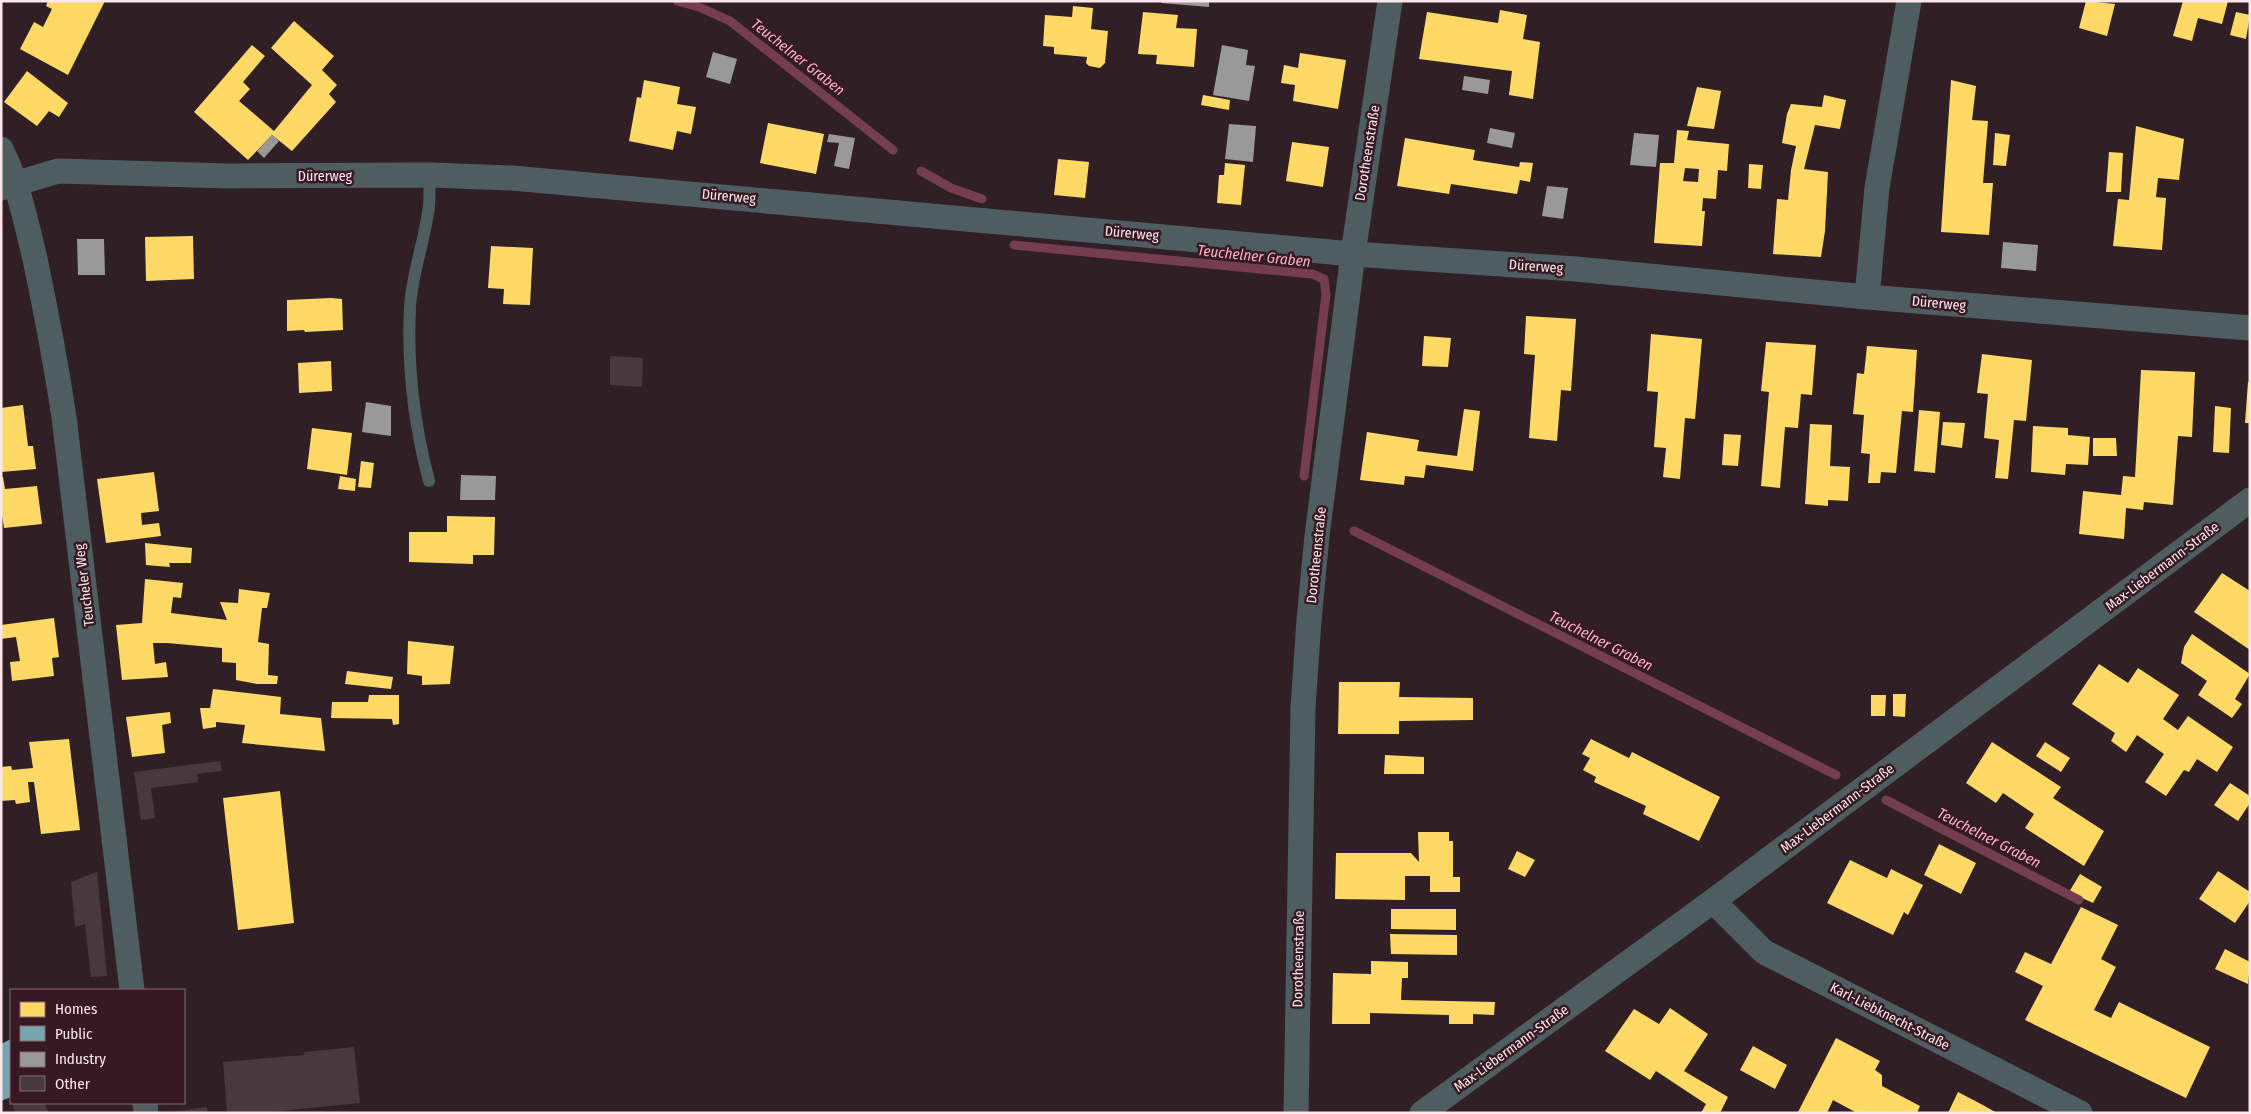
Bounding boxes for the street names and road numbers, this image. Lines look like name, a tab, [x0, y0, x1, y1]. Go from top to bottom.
street label: Dorotheenstraße	[1352, 104, 1383, 202]
street label: Dürerweg	[298, 168, 353, 185]
street label: Dürerweg	[701, 186, 757, 207]
street label: Dürerweg	[1104, 223, 1160, 244]
street label: Dürerweg	[1508, 256, 1564, 277]
street label: Dürerweg	[1911, 293, 1967, 314]
street label: Dorotheenstraße	[1303, 506, 1330, 604]
street label: Max-Liebermann-Straße	[2102, 518, 2222, 615]
street label: Teucheler Weg	[71, 542, 98, 627]
street label: Max-Liebermann-Straße	[1777, 760, 1897, 857]
street label: Dorotheenstraße	[1289, 910, 1308, 1008]
street label: Karl-Liebknecht-Straße	[1827, 979, 1952, 1054]
street label: Max-Liebermann-Straße	[1451, 1001, 1572, 1096]

